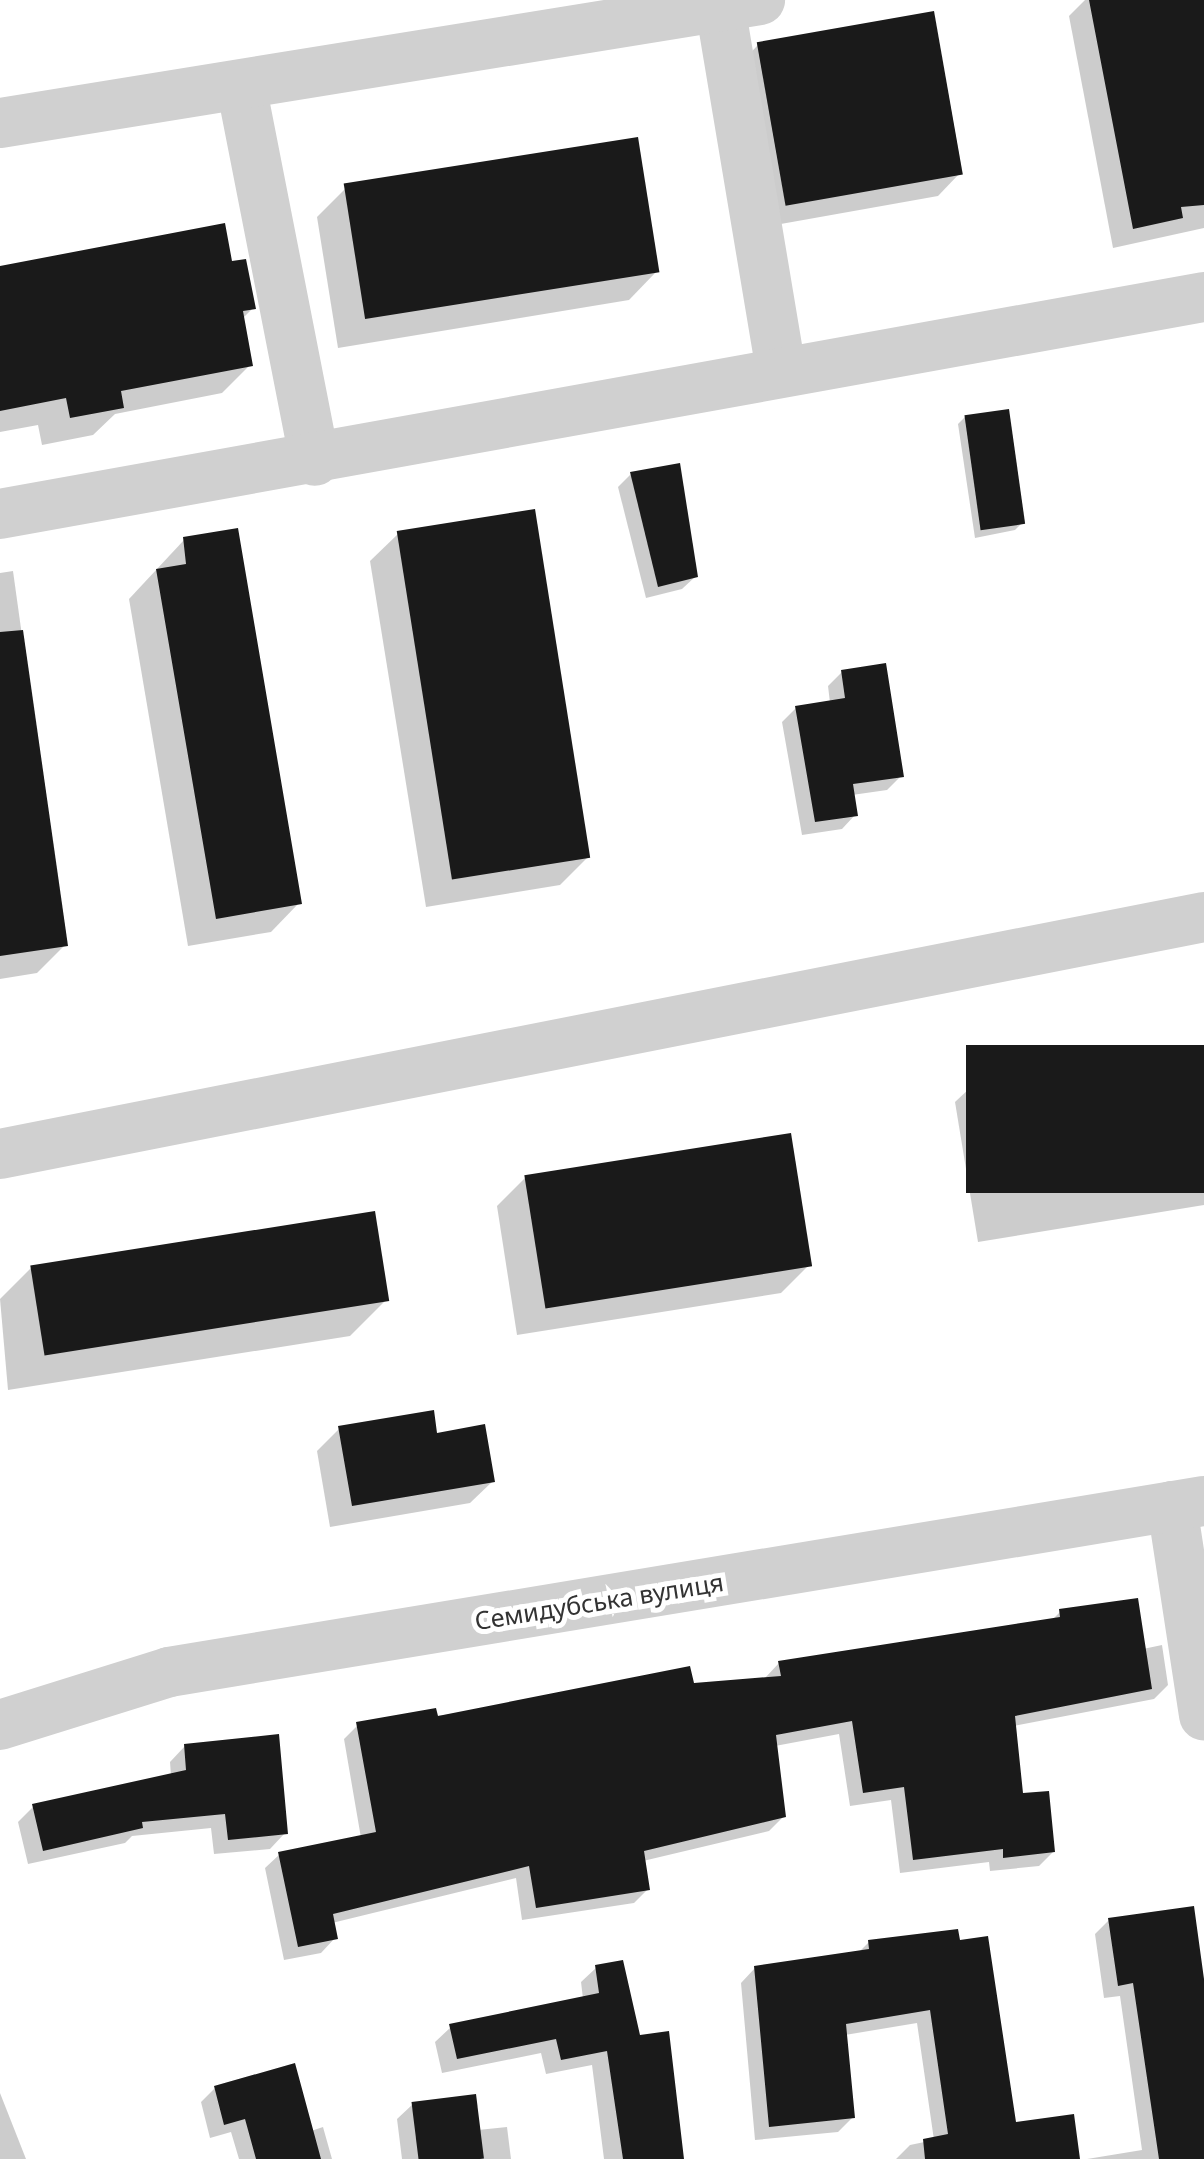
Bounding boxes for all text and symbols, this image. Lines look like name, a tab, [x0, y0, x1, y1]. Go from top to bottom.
street label: Семидубська вулиця	[472, 1566, 726, 1636]

